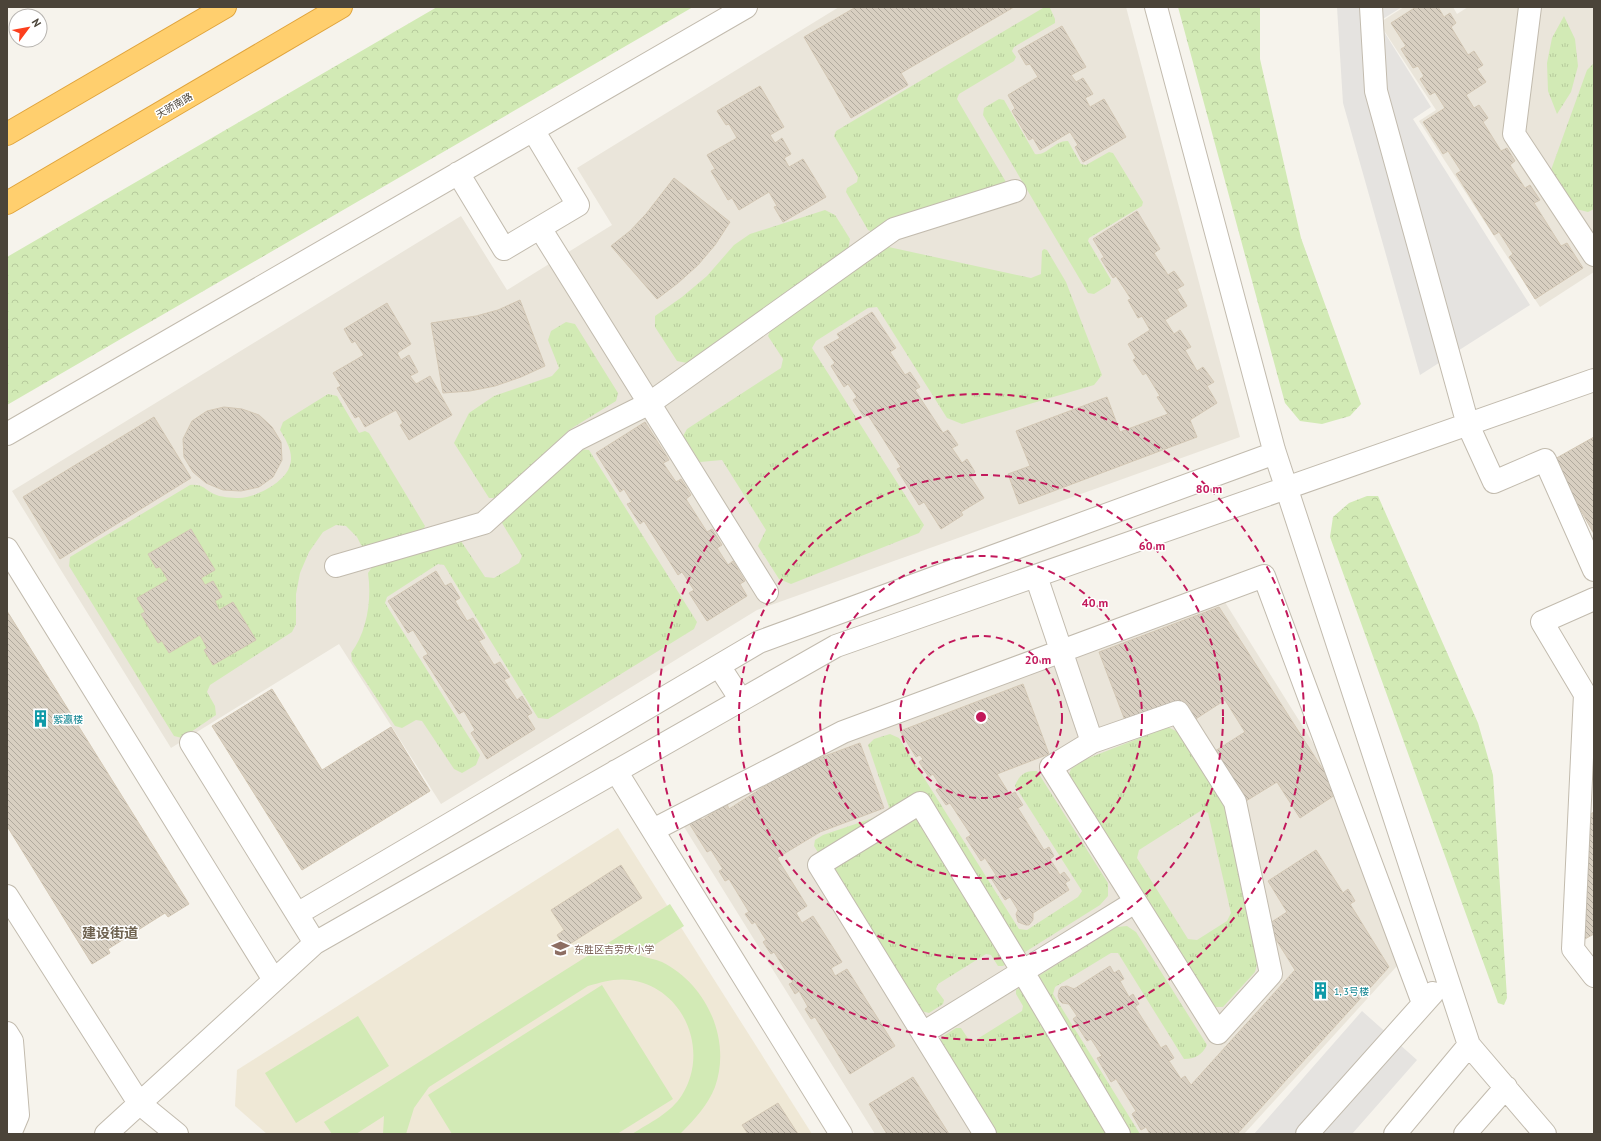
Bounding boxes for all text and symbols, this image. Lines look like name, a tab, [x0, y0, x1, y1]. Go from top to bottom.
north arrow	[8, 8, 48, 48]
text: N	[29, 16, 44, 29]
street label: 天骄南路	[154, 90, 195, 121]
text: 80 m	[1196, 481, 1222, 496]
text: 60 m	[1139, 538, 1165, 553]
text: 40 m	[1082, 595, 1108, 610]
text: 20 m	[1025, 652, 1051, 667]
building icon: 紫瀛楼	[30, 709, 50, 729]
centre of rings	[974, 710, 988, 724]
place label: 紫瀛楼	[53, 713, 83, 726]
district label: 建设街道	[82, 924, 138, 942]
school or university icon: 东胜区吉劳庆小学	[551, 939, 571, 959]
place label: 东胜区吉劳庆小学	[574, 943, 654, 956]
building icon: 1, 3号楼	[1311, 981, 1331, 1001]
place label: 1, 3号楼	[1334, 985, 1369, 998]

